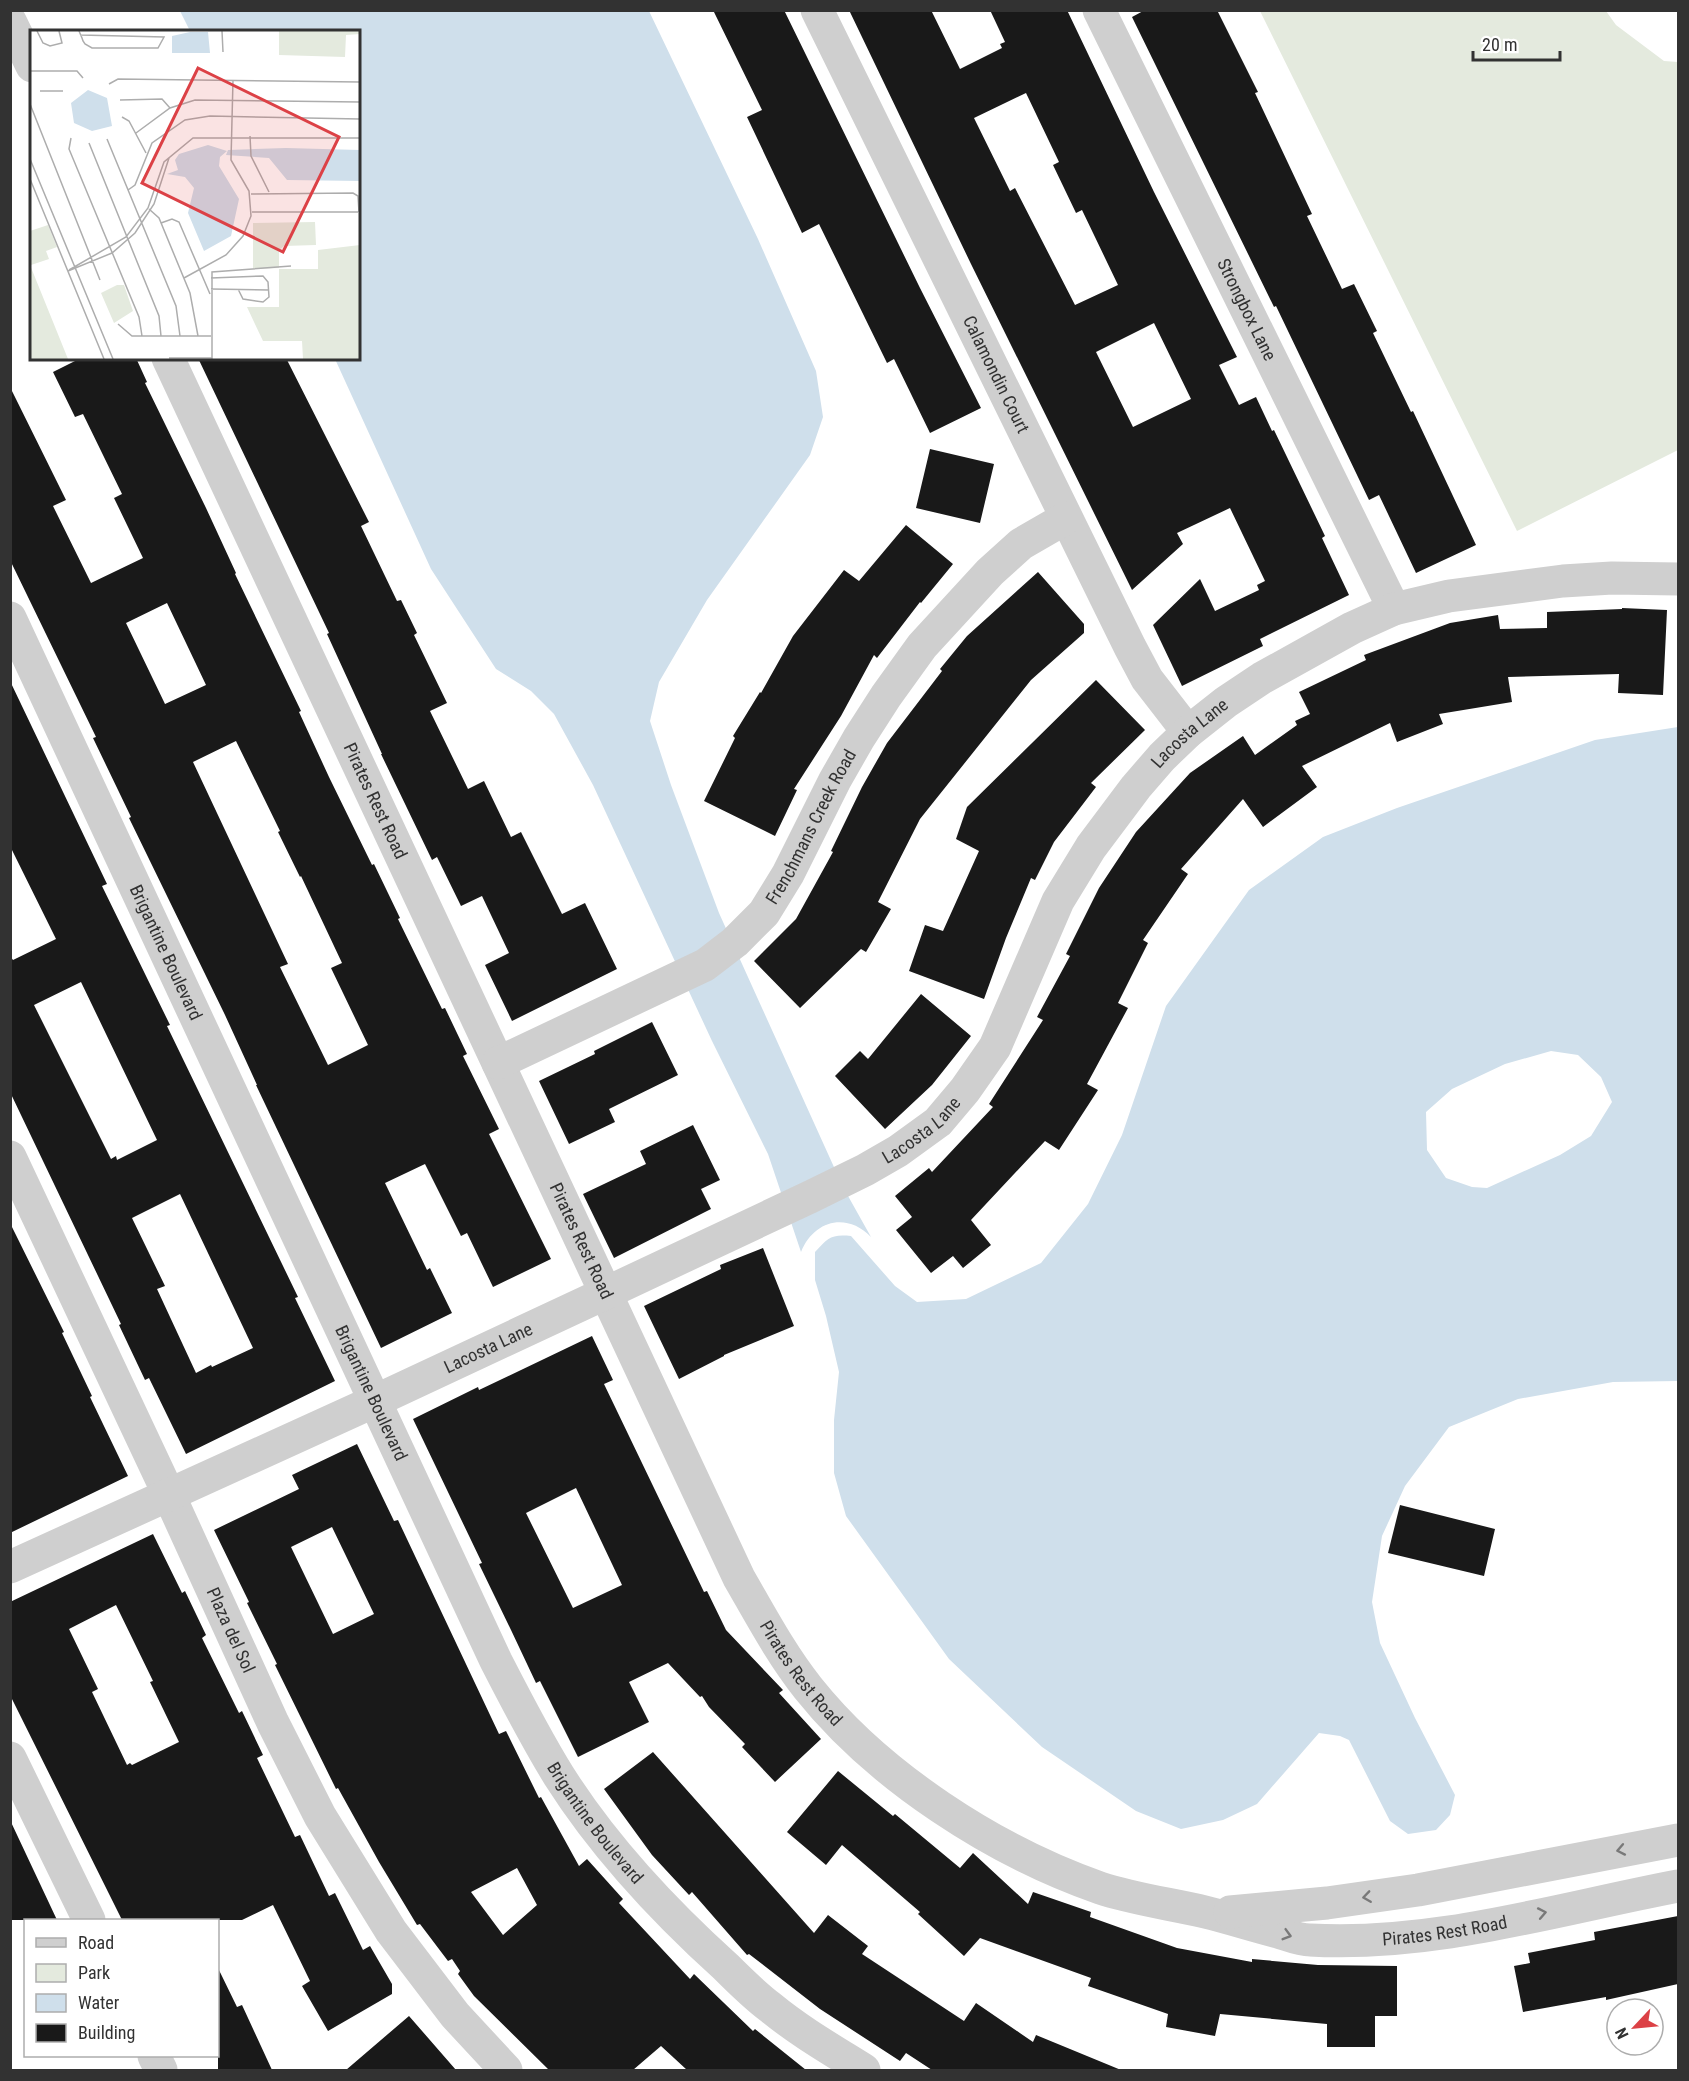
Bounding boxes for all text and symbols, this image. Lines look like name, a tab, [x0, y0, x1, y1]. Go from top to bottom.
scale bar	[1473, 24, 1560, 62]
inset map	[30, 30, 360, 360]
text: 20 m	[1482, 34, 1517, 55]
street label: Strongbox Lane	[1213, 255, 1281, 364]
street label: Calamondin Court	[959, 312, 1034, 436]
street label: Lacosta Lane	[1146, 694, 1232, 772]
street label: Pirates Rest Road	[340, 739, 412, 862]
street label: Frenchmans Creek Road	[761, 746, 860, 908]
street label: Brigantine Boulevard	[126, 881, 207, 1023]
street label: Lacosta Lane	[878, 1092, 965, 1168]
street label: Pirates Rest Road	[546, 1179, 618, 1302]
street label: Lacosta Lane	[440, 1318, 536, 1377]
street label: Brigantine Boulevard	[331, 1322, 412, 1464]
street label: Plaza del Sol	[203, 1584, 260, 1676]
street label: Pirates Rest Road	[756, 1617, 847, 1730]
street label: Brigantine Boulevard	[543, 1758, 648, 1888]
one-way arrow	[1616, 1843, 1626, 1856]
one-way arrow	[1363, 1890, 1372, 1902]
one-way arrow	[1536, 1907, 1546, 1920]
street label: Pirates Rest Road	[1382, 1911, 1509, 1949]
legend	[24, 1919, 219, 2057]
one-way arrow	[1281, 1928, 1292, 1940]
text: Road	[78, 1932, 114, 1953]
text: Park	[78, 1962, 110, 1983]
text: Water	[78, 1992, 120, 2013]
north arrow	[1605, 1997, 1665, 2057]
text: Building	[78, 2022, 135, 2043]
text: N	[1611, 2025, 1633, 2042]

